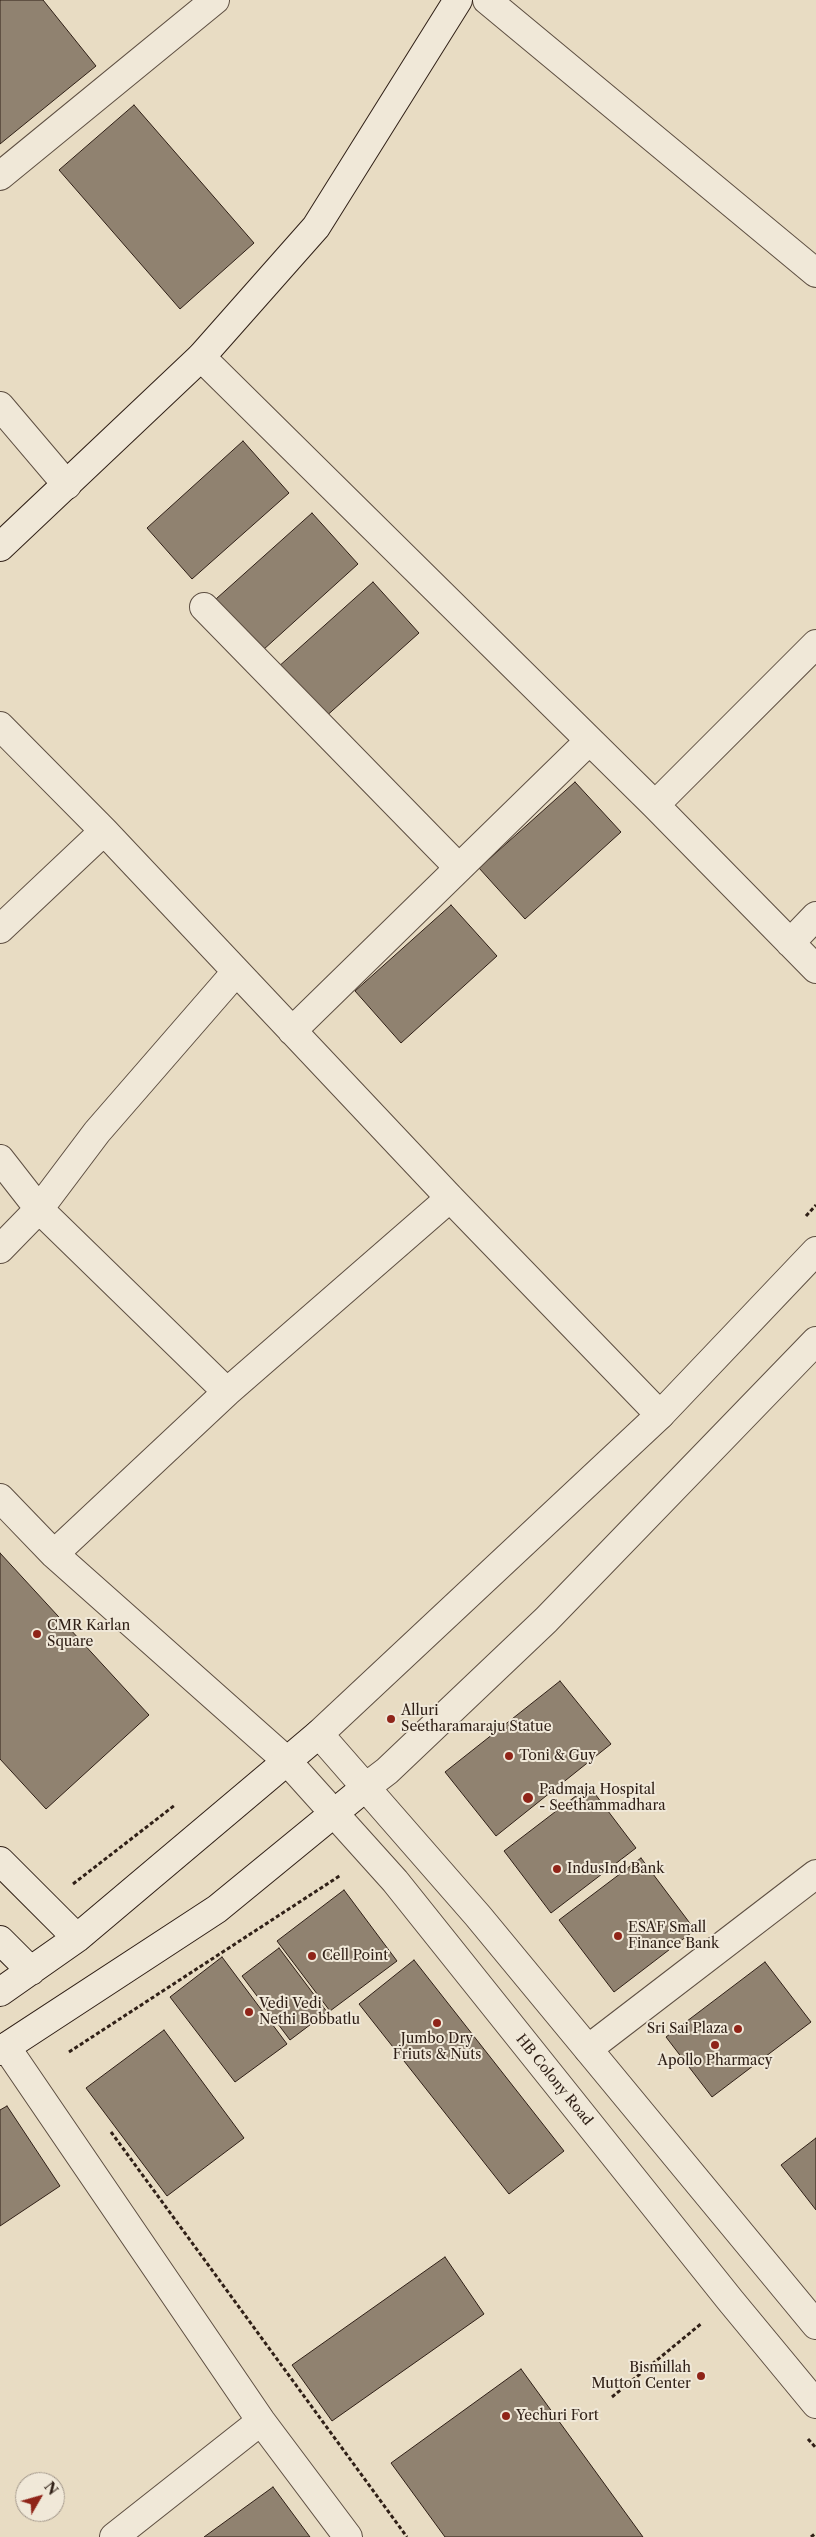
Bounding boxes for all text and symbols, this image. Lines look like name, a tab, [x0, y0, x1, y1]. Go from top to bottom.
place label: CMR Karlan Square	[47, 1618, 130, 1650]
marker: CMR Karlan Square	[31, 1628, 43, 1640]
place label: Alluri Seetharamaraju Statue	[401, 1703, 551, 1735]
marker: Alluri Seetharamaraju Statue	[385, 1713, 397, 1725]
place label: Toni & Guy	[519, 1748, 596, 1764]
marker: Toni & Guy	[503, 1750, 515, 1762]
place label: Padmaja Hospital - Seethammadhara	[539, 1782, 666, 1814]
marker: Padmaja Hospital - Seethammadhara	[521, 1791, 535, 1805]
place label: IndusInd Bank	[567, 1861, 664, 1877]
marker: IndusInd Bank	[551, 1863, 563, 1875]
place label: ESAF Small Finance Bank	[628, 1920, 719, 1952]
marker: ESAF Small Finance Bank	[612, 1930, 624, 1942]
place label: Cell Point	[322, 1948, 388, 1964]
marker: Cell Point	[306, 1950, 318, 1962]
place label: Vedi Vedi Nethi Bobbatlu	[259, 1996, 360, 2028]
marker: Vedi Vedi Nethi Bobbatlu	[243, 2006, 255, 2018]
marker: Jumbo Dry Friuts & Nuts	[431, 2017, 443, 2029]
place label: Sri Sai Plaza	[647, 2021, 728, 2037]
marker: Sri Sai Plaza	[732, 2023, 744, 2035]
place label: Jumbo Dry Friuts & Nuts	[393, 2031, 481, 2064]
street label: HB Colony Road	[512, 2031, 596, 2129]
marker: Apollo Pharmacy	[709, 2039, 721, 2051]
place label: Apollo Pharmacy	[658, 2053, 772, 2069]
place label: Bismillah Mutton Center	[591, 2360, 691, 2392]
marker: Bismillah Mutton Center	[695, 2370, 707, 2382]
place label: Yechuri Fort	[516, 2408, 599, 2424]
marker: Yechuri Fort	[500, 2410, 512, 2422]
north arrow	[15, 2472, 65, 2522]
text: N	[40, 2478, 62, 2499]

